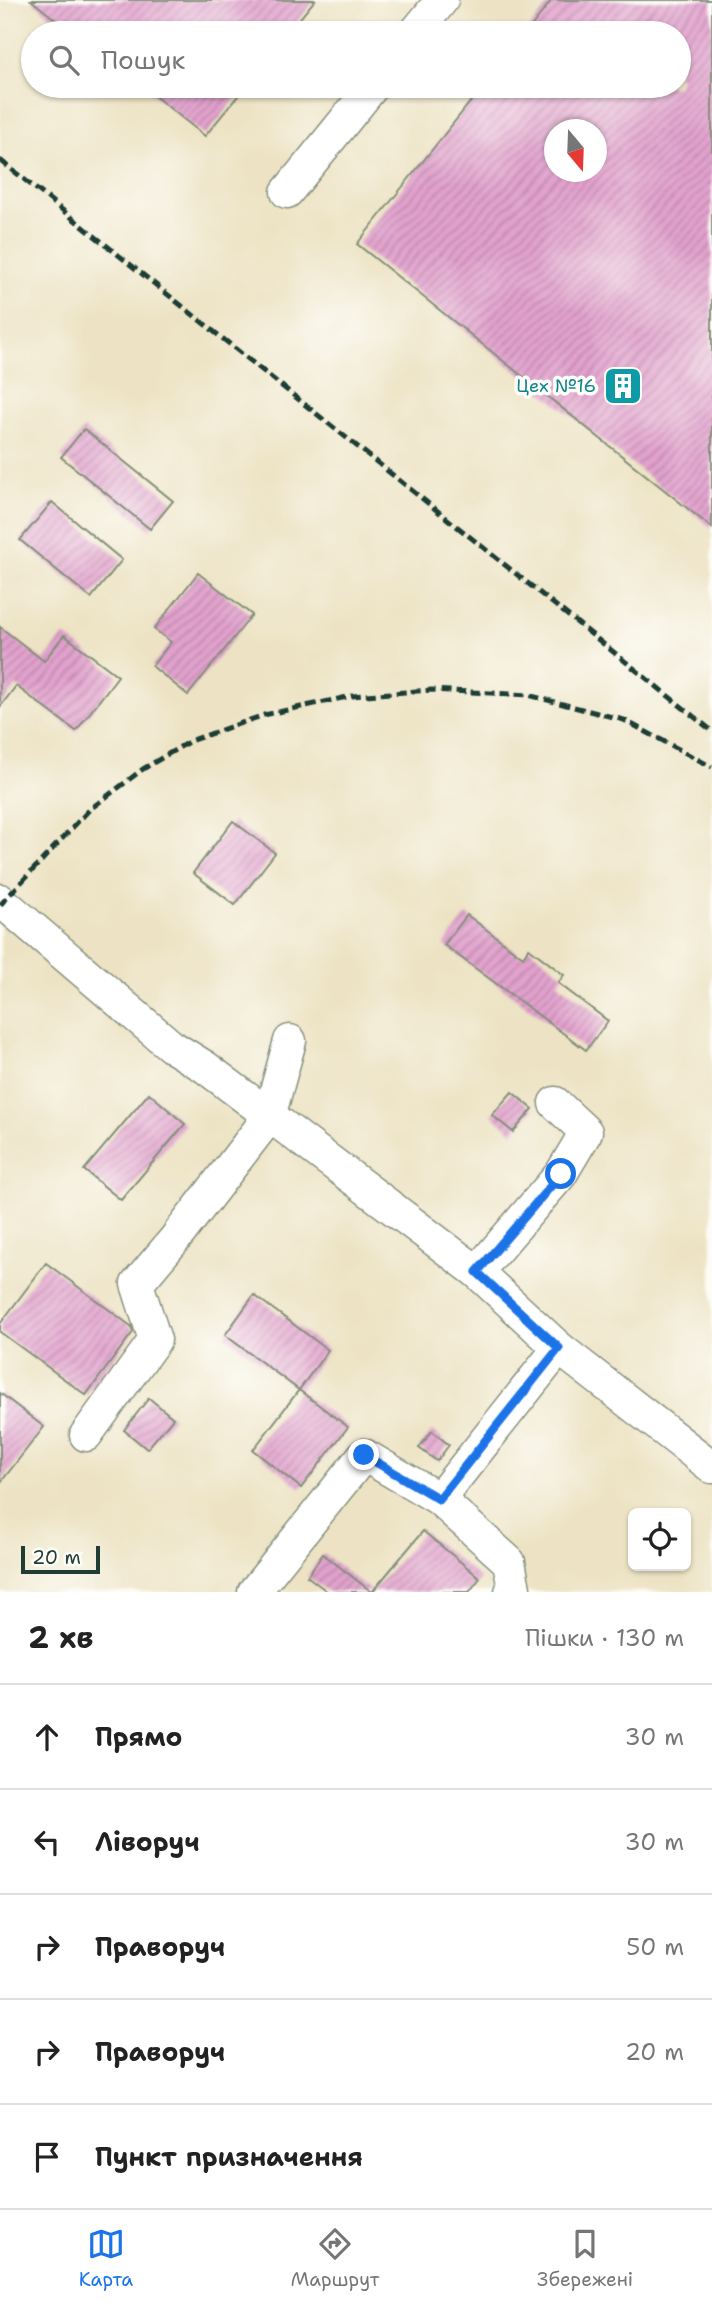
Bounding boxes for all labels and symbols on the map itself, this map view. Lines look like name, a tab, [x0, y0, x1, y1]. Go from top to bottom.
north arrow	[544, 119, 607, 182]
building icon: Цех №16	[602, 365, 644, 407]
place label: Цех №16	[516, 374, 596, 398]
route start	[545, 1158, 576, 1189]
route end	[348, 1439, 379, 1470]
scale bar	[21, 1543, 100, 1575]

